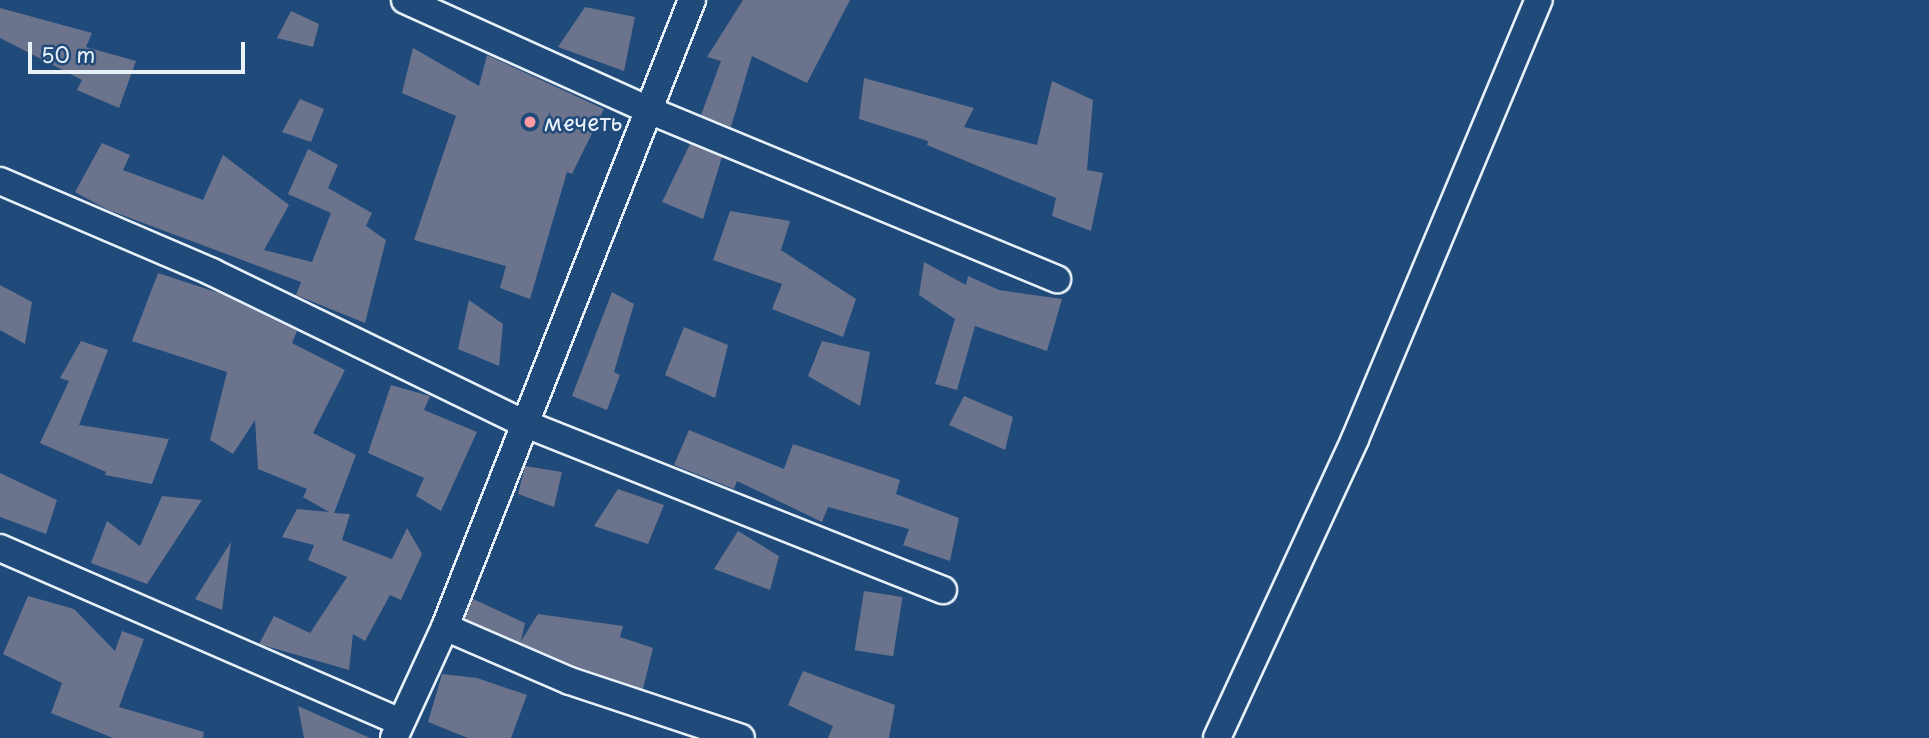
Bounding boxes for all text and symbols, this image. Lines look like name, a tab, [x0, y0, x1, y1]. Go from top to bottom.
scale bar	[32, 28, 248, 72]
text: 50 m	[41, 38, 95, 70]
place label: мечеть	[544, 108, 622, 136]
marker: мечеть	[522, 114, 538, 130]

